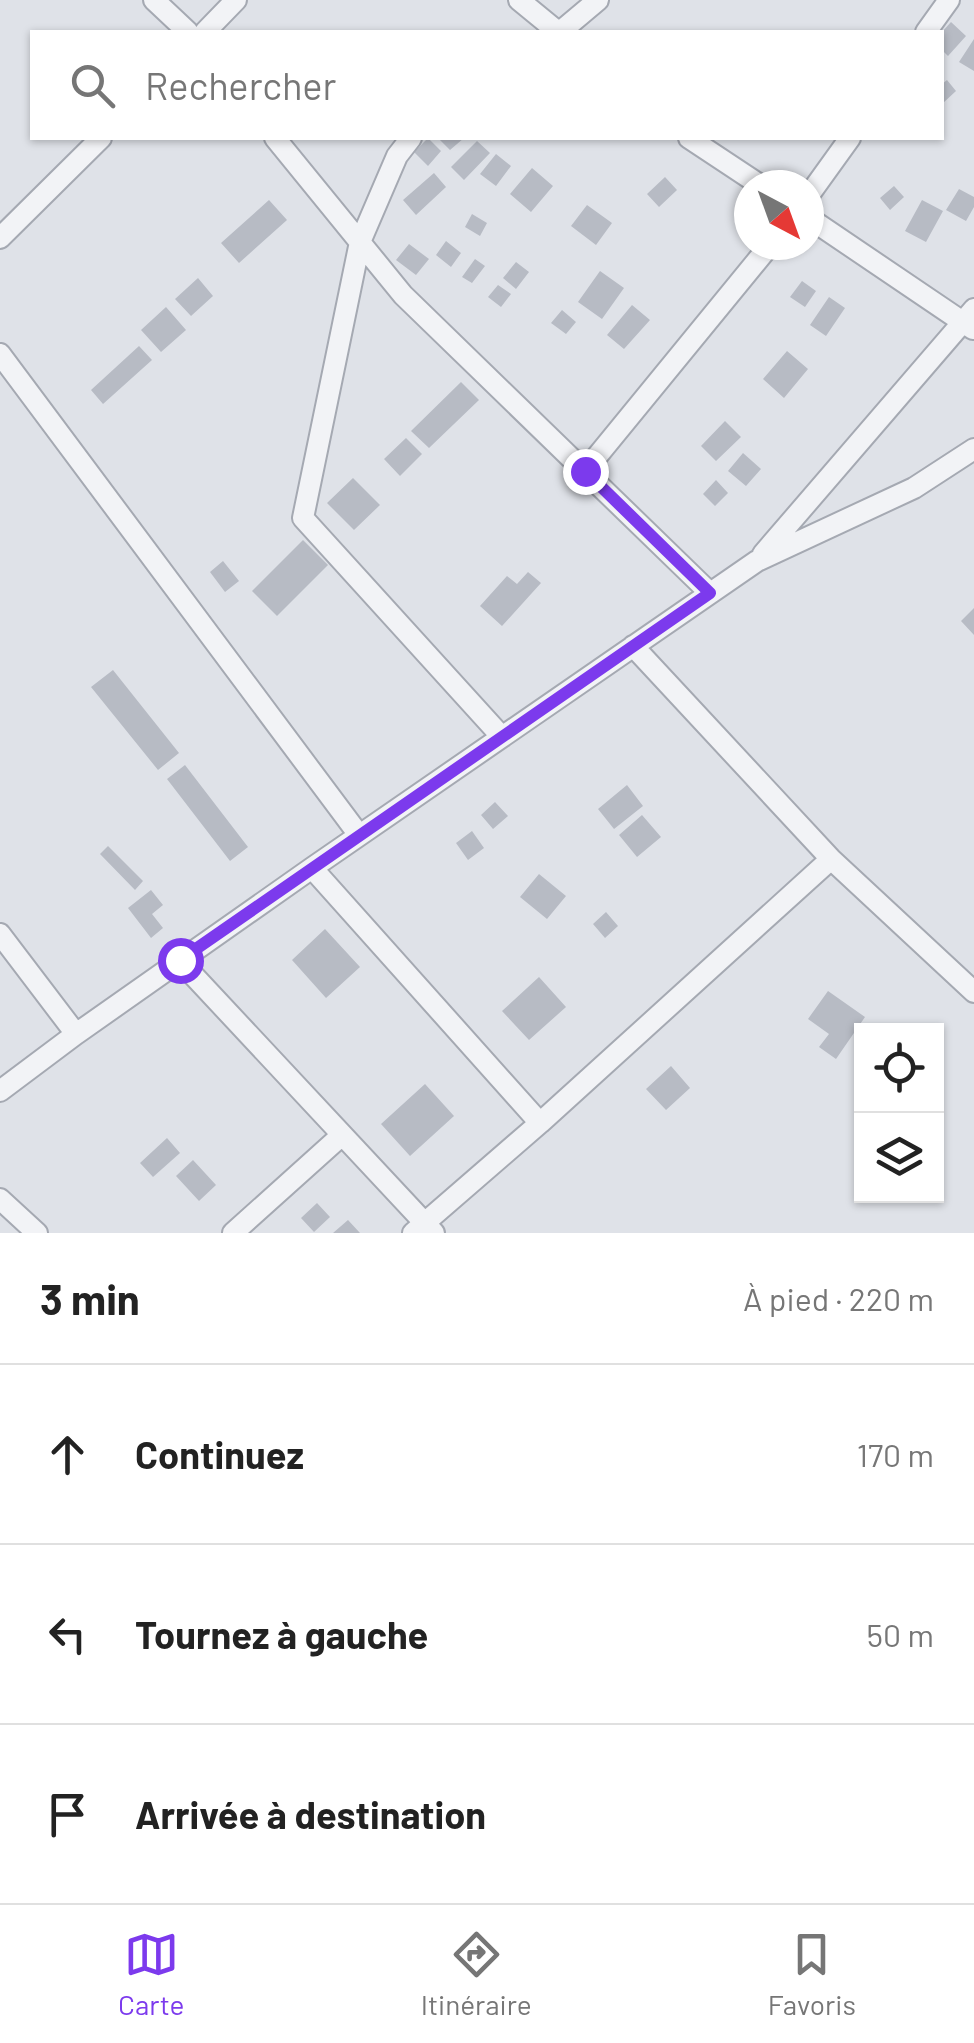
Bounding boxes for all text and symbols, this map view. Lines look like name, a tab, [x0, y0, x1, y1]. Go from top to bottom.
search box	[30, 30, 944, 140]
icon: search	[65, 58, 120, 113]
text: Rechercher	[145, 62, 336, 108]
north arrow	[734, 170, 824, 260]
route end	[563, 449, 609, 495]
route start	[158, 938, 204, 984]
map controls	[854, 1023, 944, 1203]
button: locate	[854, 1023, 944, 1113]
button: layers	[854, 1113, 944, 1203]
text: 3 min	[40, 1273, 140, 1323]
text: À pied · 220 m	[743, 1279, 934, 1317]
icon: ahead	[40, 1427, 95, 1482]
text: Continuez	[135, 1431, 304, 1477]
text: 170 m	[857, 1435, 934, 1473]
icon: left	[40, 1607, 95, 1662]
text: Tournez à gauche	[135, 1611, 428, 1657]
text: 50 m	[867, 1615, 934, 1653]
icon: arrive	[40, 1787, 95, 1842]
text: Arrivée à destination	[135, 1791, 486, 1837]
tab: Carte	[118, 1927, 184, 2021]
tab: Itinéraire	[421, 1927, 532, 2021]
tab: Favoris	[768, 1927, 856, 2021]

